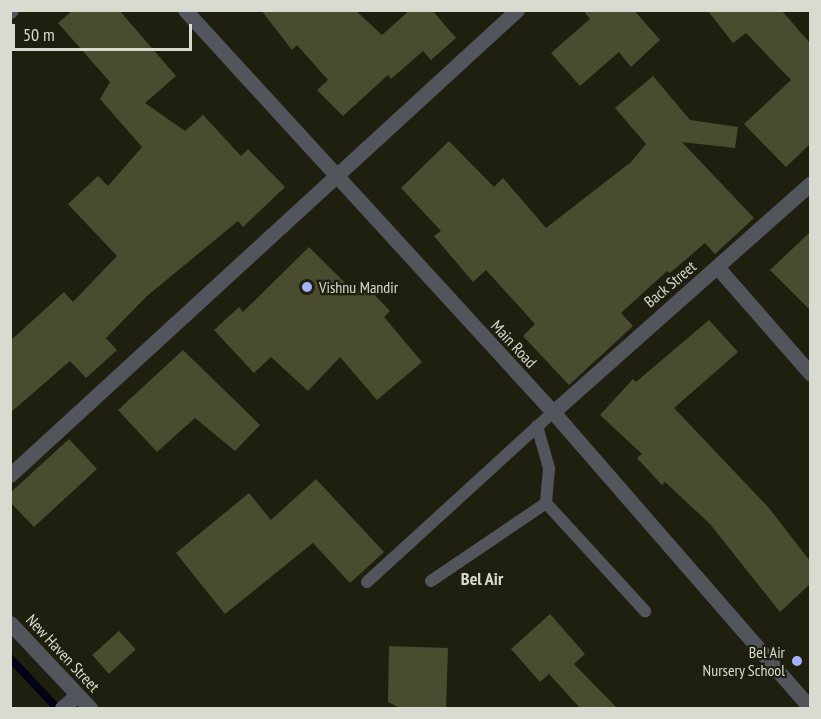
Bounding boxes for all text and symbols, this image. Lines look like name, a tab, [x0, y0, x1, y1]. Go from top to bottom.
scale bar	[15, 12, 195, 50]
text: 50 m	[23, 23, 55, 46]
street label: Back Street	[640, 257, 700, 311]
place label: Vishnu Mandir	[319, 277, 398, 297]
marker: Vishnu Mandir	[300, 280, 314, 294]
street label: Main Road	[487, 316, 541, 372]
district label: Bel Air	[461, 568, 503, 590]
street label: New Haven Street	[22, 610, 104, 696]
place label: Bel Air Nursery School	[702, 642, 785, 680]
marker: Bel Air Nursery School	[790, 654, 804, 668]

